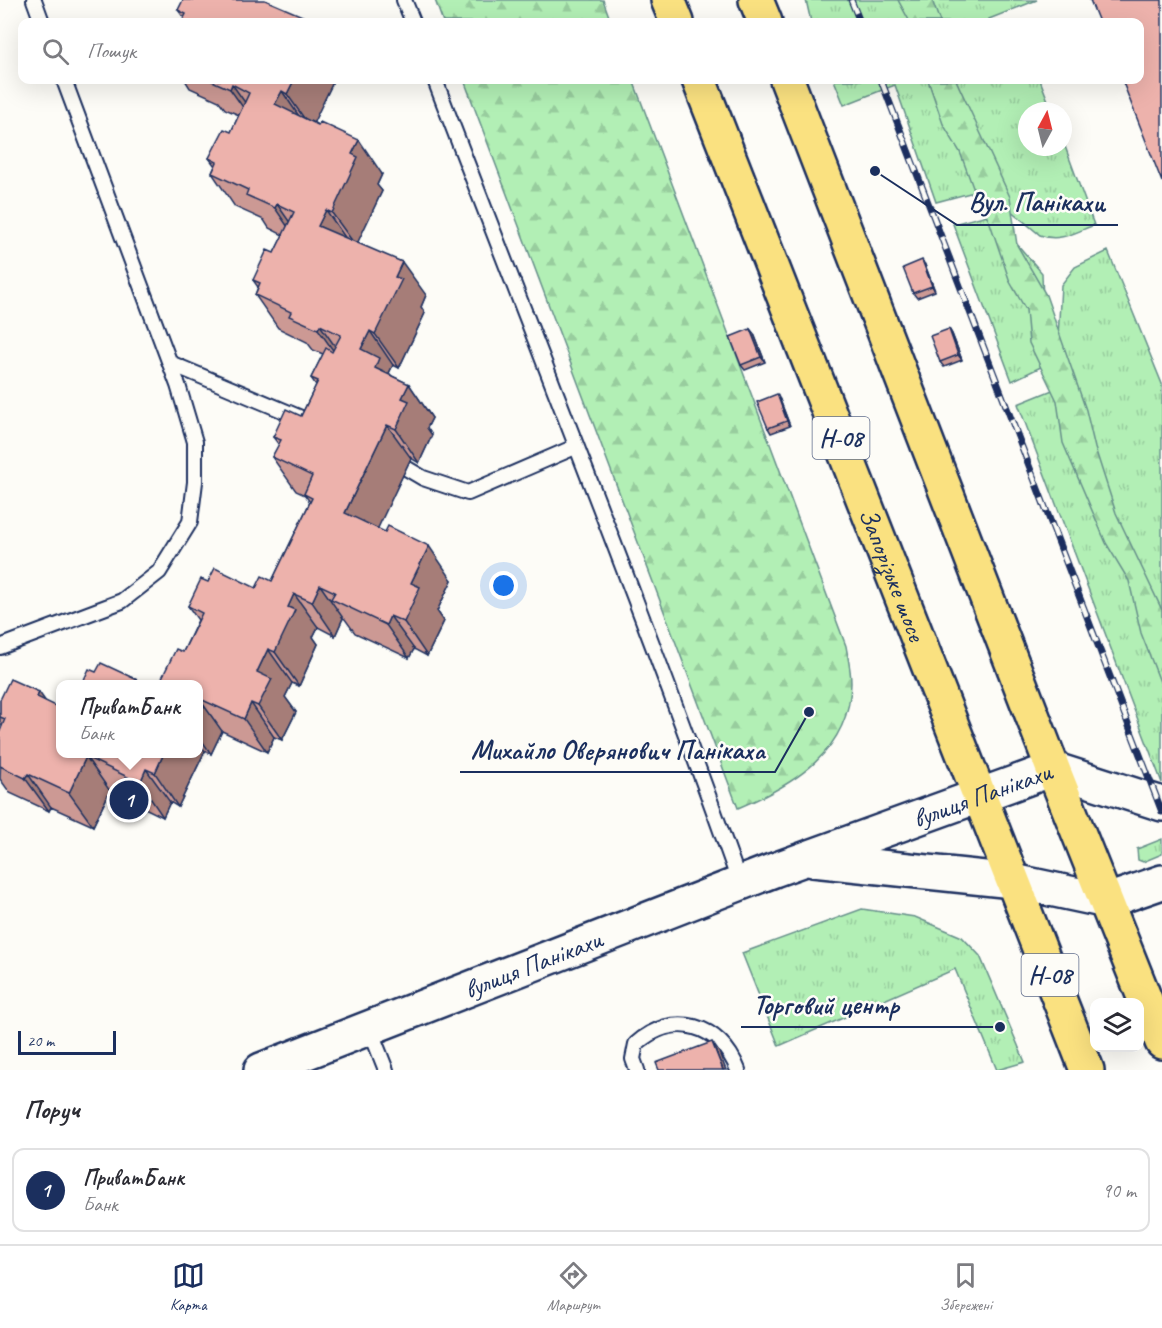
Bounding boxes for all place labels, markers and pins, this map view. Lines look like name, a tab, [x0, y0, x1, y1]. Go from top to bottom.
callout: Вул. Панікахи	[957, 180, 1118, 225]
callout: Михайло Оверянович Панікаха	[460, 727, 775, 772]
pin: 1	[110, 778, 148, 822]
callout: Торговий центр	[741, 982, 911, 1027]

